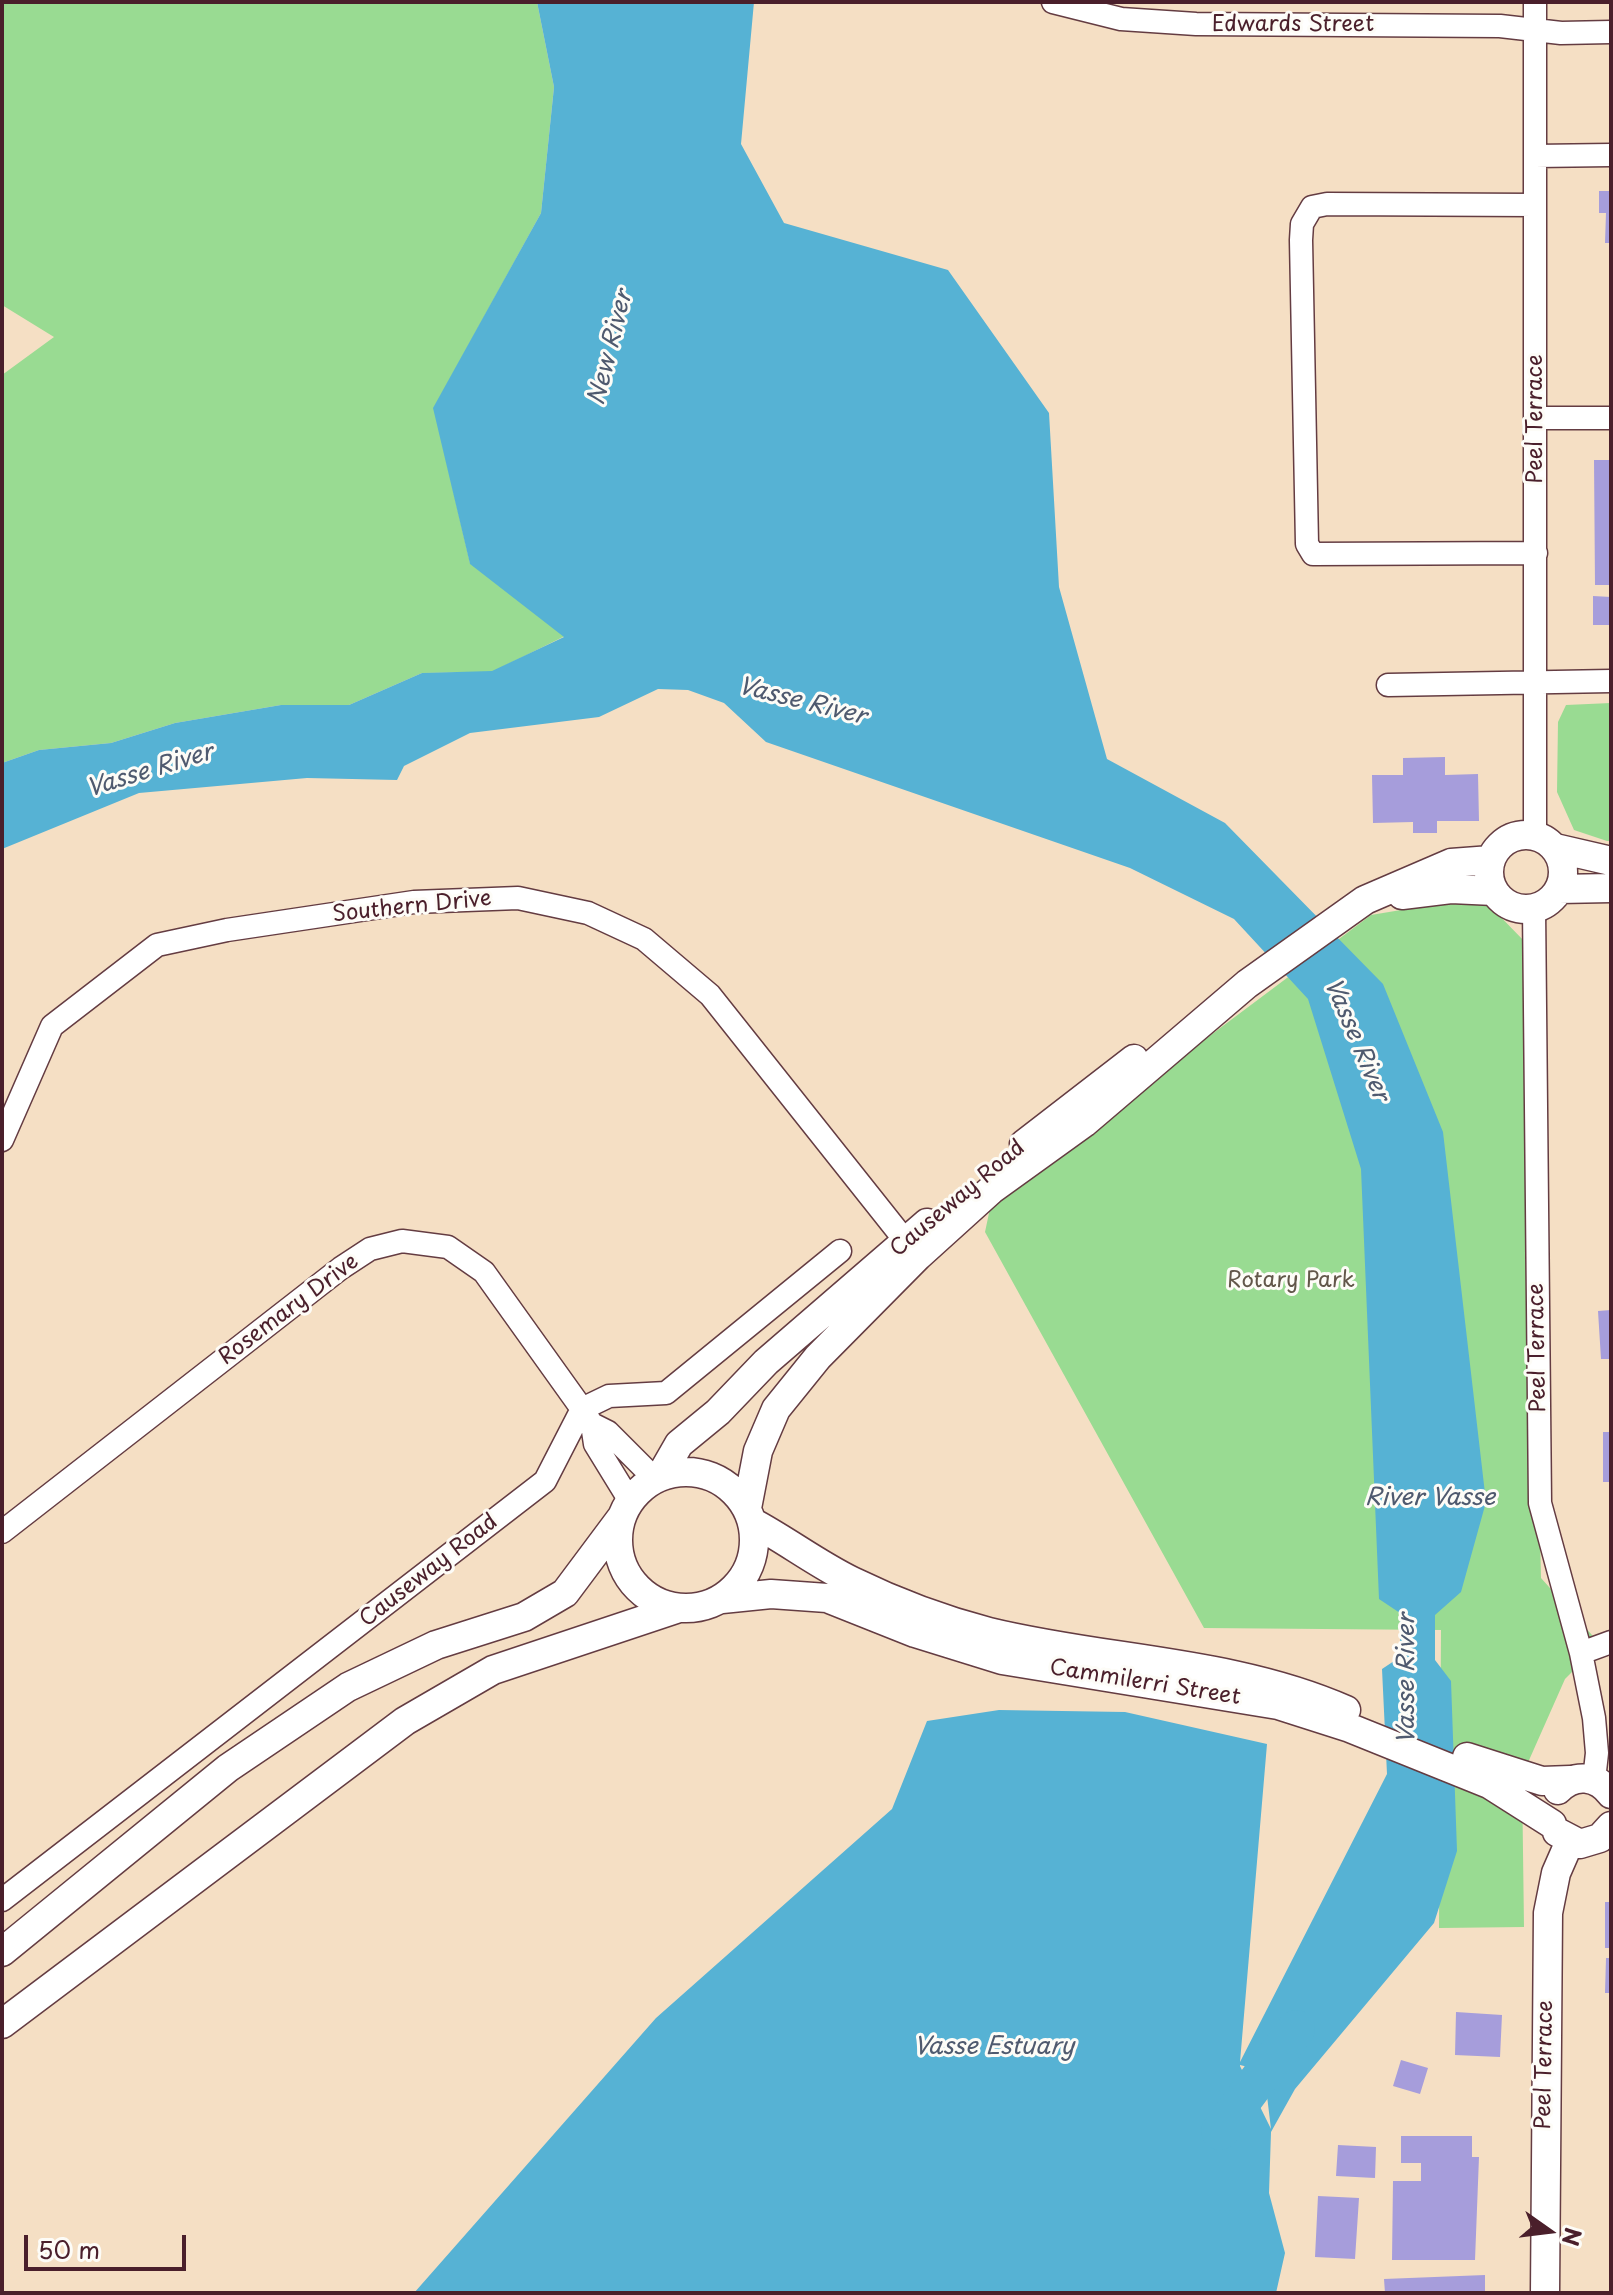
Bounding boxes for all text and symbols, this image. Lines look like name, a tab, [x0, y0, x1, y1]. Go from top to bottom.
street label: Edwards Street	[1212, 12, 1374, 38]
water label: New River	[583, 288, 639, 408]
street label: Peel Terrace	[1523, 354, 1549, 484]
water label: Vasse River	[735, 672, 869, 732]
water label: Vasse River	[83, 738, 217, 804]
street label: Southern Drive	[331, 886, 493, 928]
water label: Vasse River	[1317, 974, 1395, 1106]
street label: Causeway Road	[885, 1135, 1031, 1263]
street label: Rosemary Drive	[214, 1249, 364, 1371]
park label: Rotary Park	[1227, 1268, 1355, 1294]
street label: Peel Terrace	[1524, 1283, 1552, 1413]
water label: River Vasse	[1365, 1484, 1495, 1512]
street label: Causeway Road	[355, 1509, 503, 1633]
water label: Vasse River	[1393, 1614, 1421, 1744]
street label: Cammilerri Street	[1048, 1655, 1242, 1711]
street label: Peel Terrace	[1531, 2000, 1559, 2130]
water label: Vasse Estuary	[914, 2033, 1074, 2061]
north arrow	[1509, 2191, 1589, 2271]
scale bar	[28, 2219, 190, 2269]
text: N	[1555, 2224, 1591, 2249]
text: 50 m	[38, 2231, 100, 2267]

